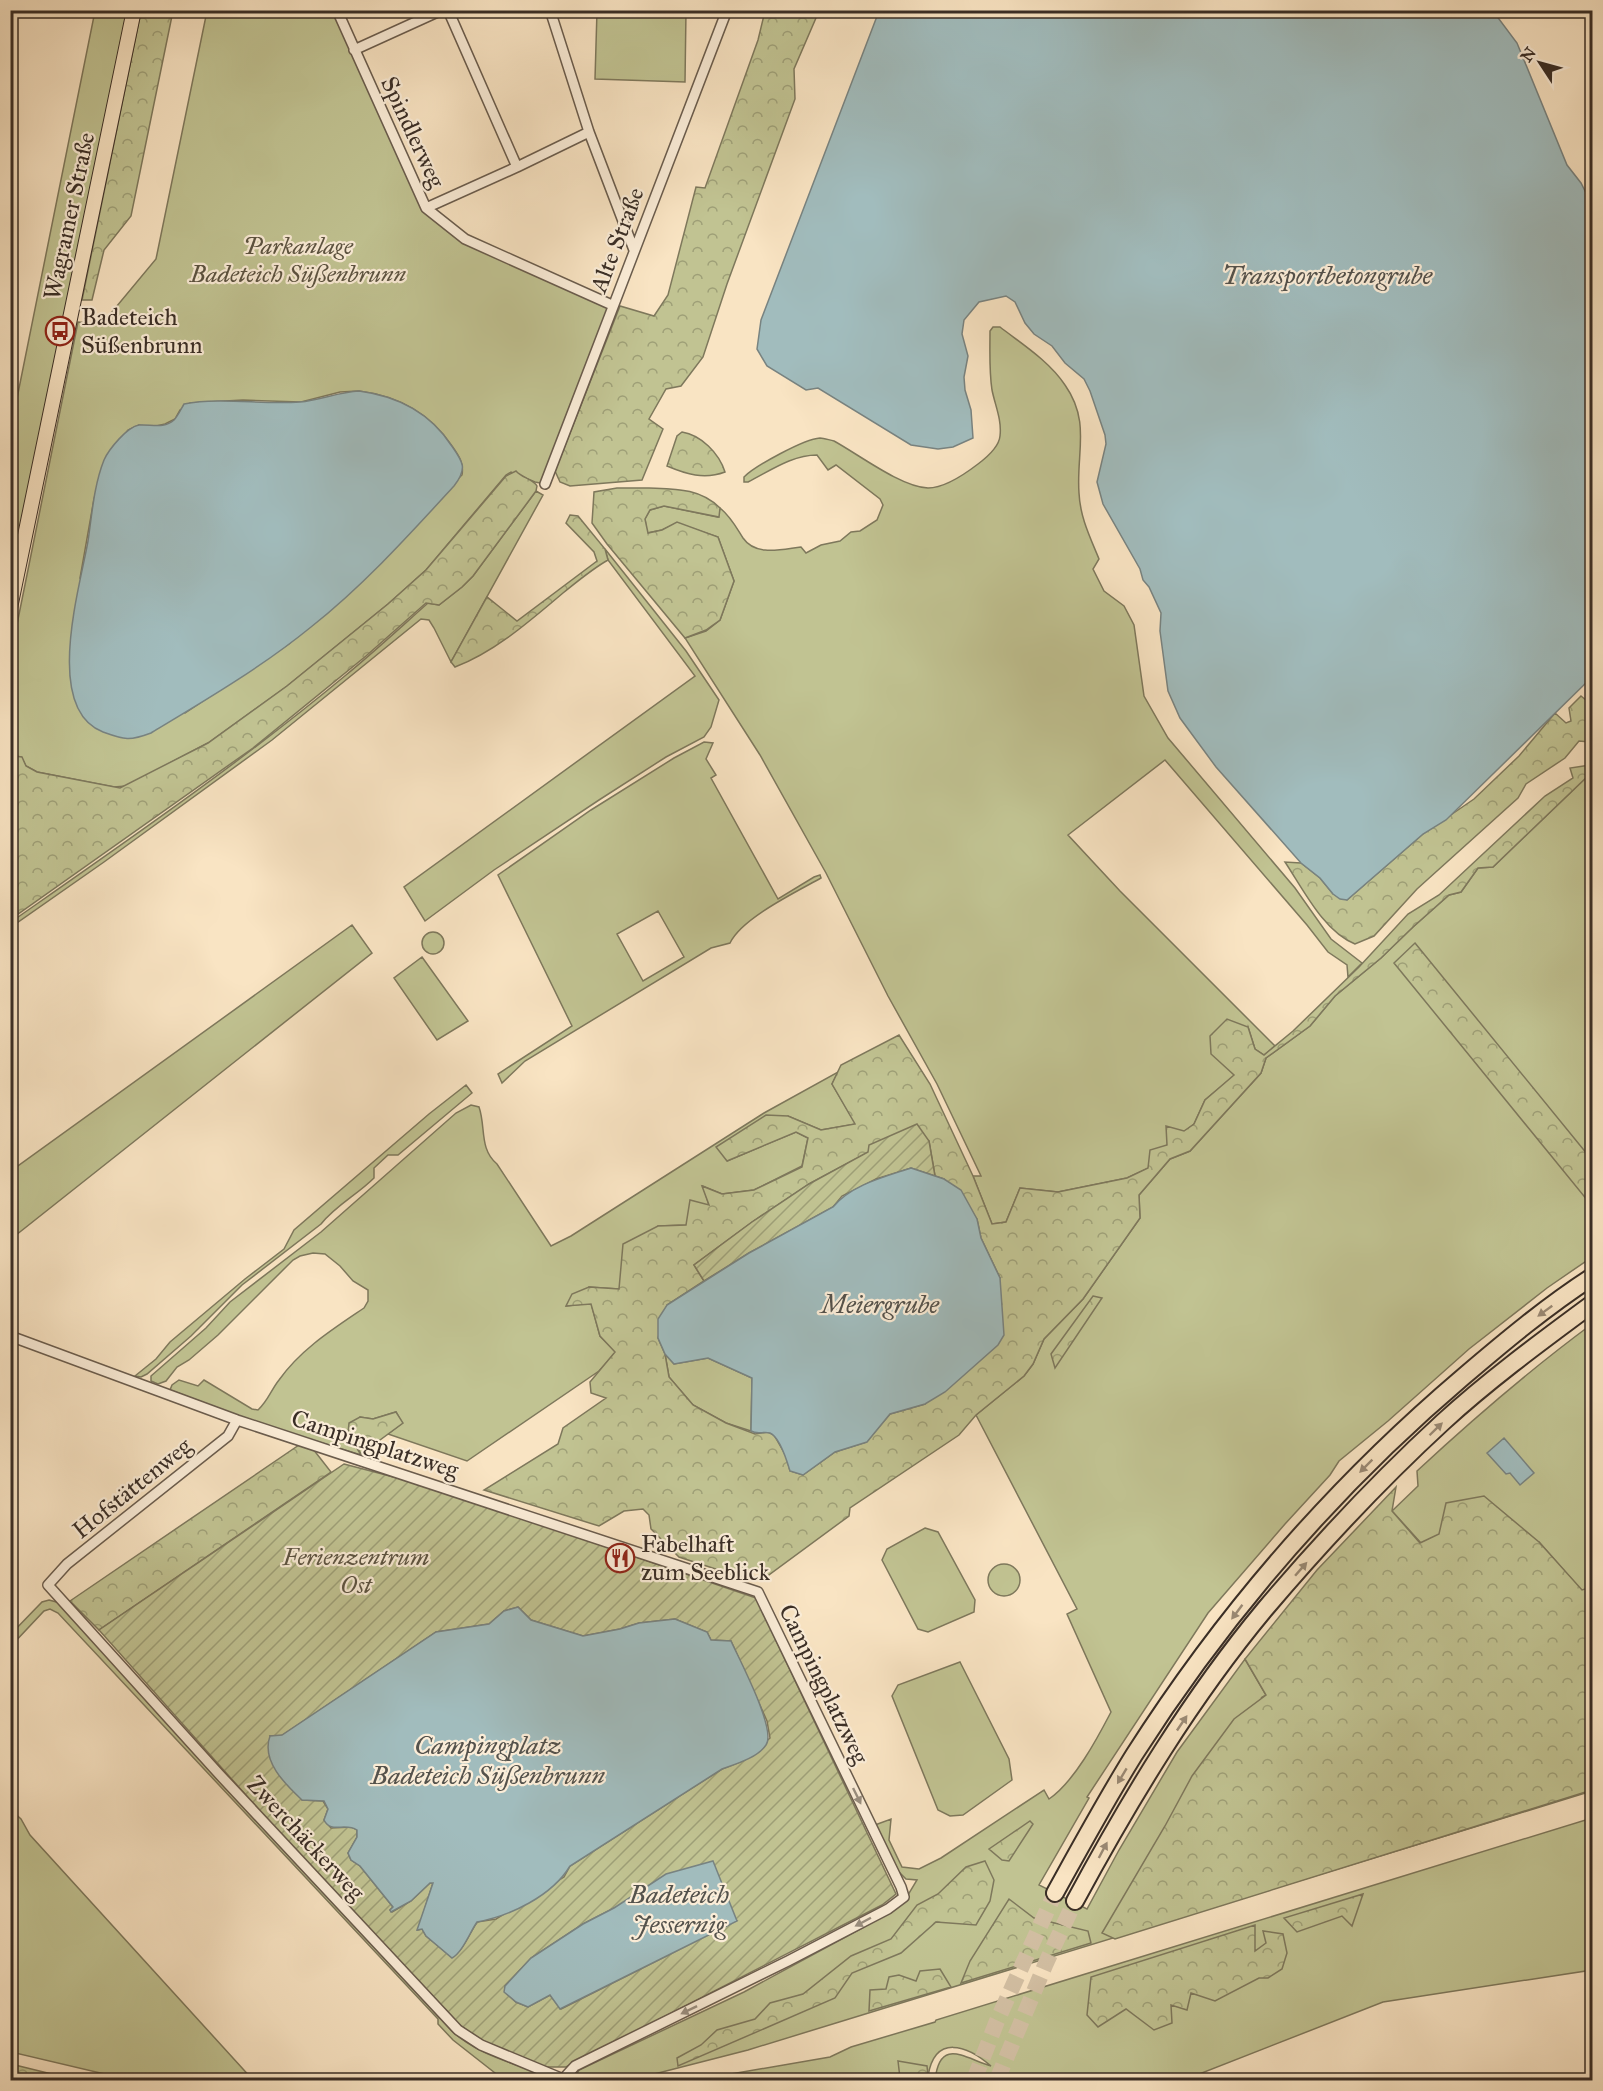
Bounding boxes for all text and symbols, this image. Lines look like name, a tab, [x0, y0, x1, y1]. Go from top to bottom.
north arrow	[1510, 33, 1570, 93]
text: N	[1517, 43, 1540, 66]
street label: Spindlerweg	[374, 71, 452, 193]
street label: Wagramer Straße	[37, 130, 101, 302]
street label: Alte Straße	[583, 183, 651, 298]
park label: Parkanlage Badeteich Süßenbrunn	[189, 231, 407, 289]
water label: Transportbetongrube	[1222, 259, 1433, 292]
place label: Badeteich Süßenbrunn	[81, 302, 202, 360]
bus stop icon: Badeteich Süßenbrunn	[44, 315, 76, 347]
water label: Meiergrube	[818, 1288, 940, 1320]
one-way arrow	[1538, 1305, 1553, 1317]
street label: Campingplatzweg	[288, 1403, 463, 1485]
one-way arrow	[1429, 1422, 1443, 1436]
street label: Hofstättenweg	[66, 1430, 198, 1545]
one-way arrow	[1360, 1459, 1374, 1473]
place label: Fabelhaft zum Seeblick	[641, 1529, 771, 1587]
park label: Ferienzentrum Ost	[282, 1542, 429, 1600]
restaurant icon: Fabelhaft zum Seeblick	[604, 1542, 636, 1574]
one-way arrow	[1294, 1562, 1307, 1577]
street label: Campingplatzweg	[772, 1599, 876, 1770]
one-way arrow	[1230, 1604, 1243, 1620]
one-way arrow	[1176, 1715, 1187, 1731]
water label: Campingplatz Badeteich Süßenbrunn	[370, 1729, 606, 1791]
one-way arrow	[1116, 1768, 1127, 1784]
street label: Zwerchäckerweg	[241, 1769, 372, 1907]
one-way arrow	[852, 1787, 861, 1804]
one-way arrow	[1098, 1841, 1108, 1858]
water label: Badeteich Jessernig	[628, 1878, 730, 1940]
one-way arrow	[854, 1917, 871, 1927]
one-way arrow	[680, 2005, 697, 2015]

